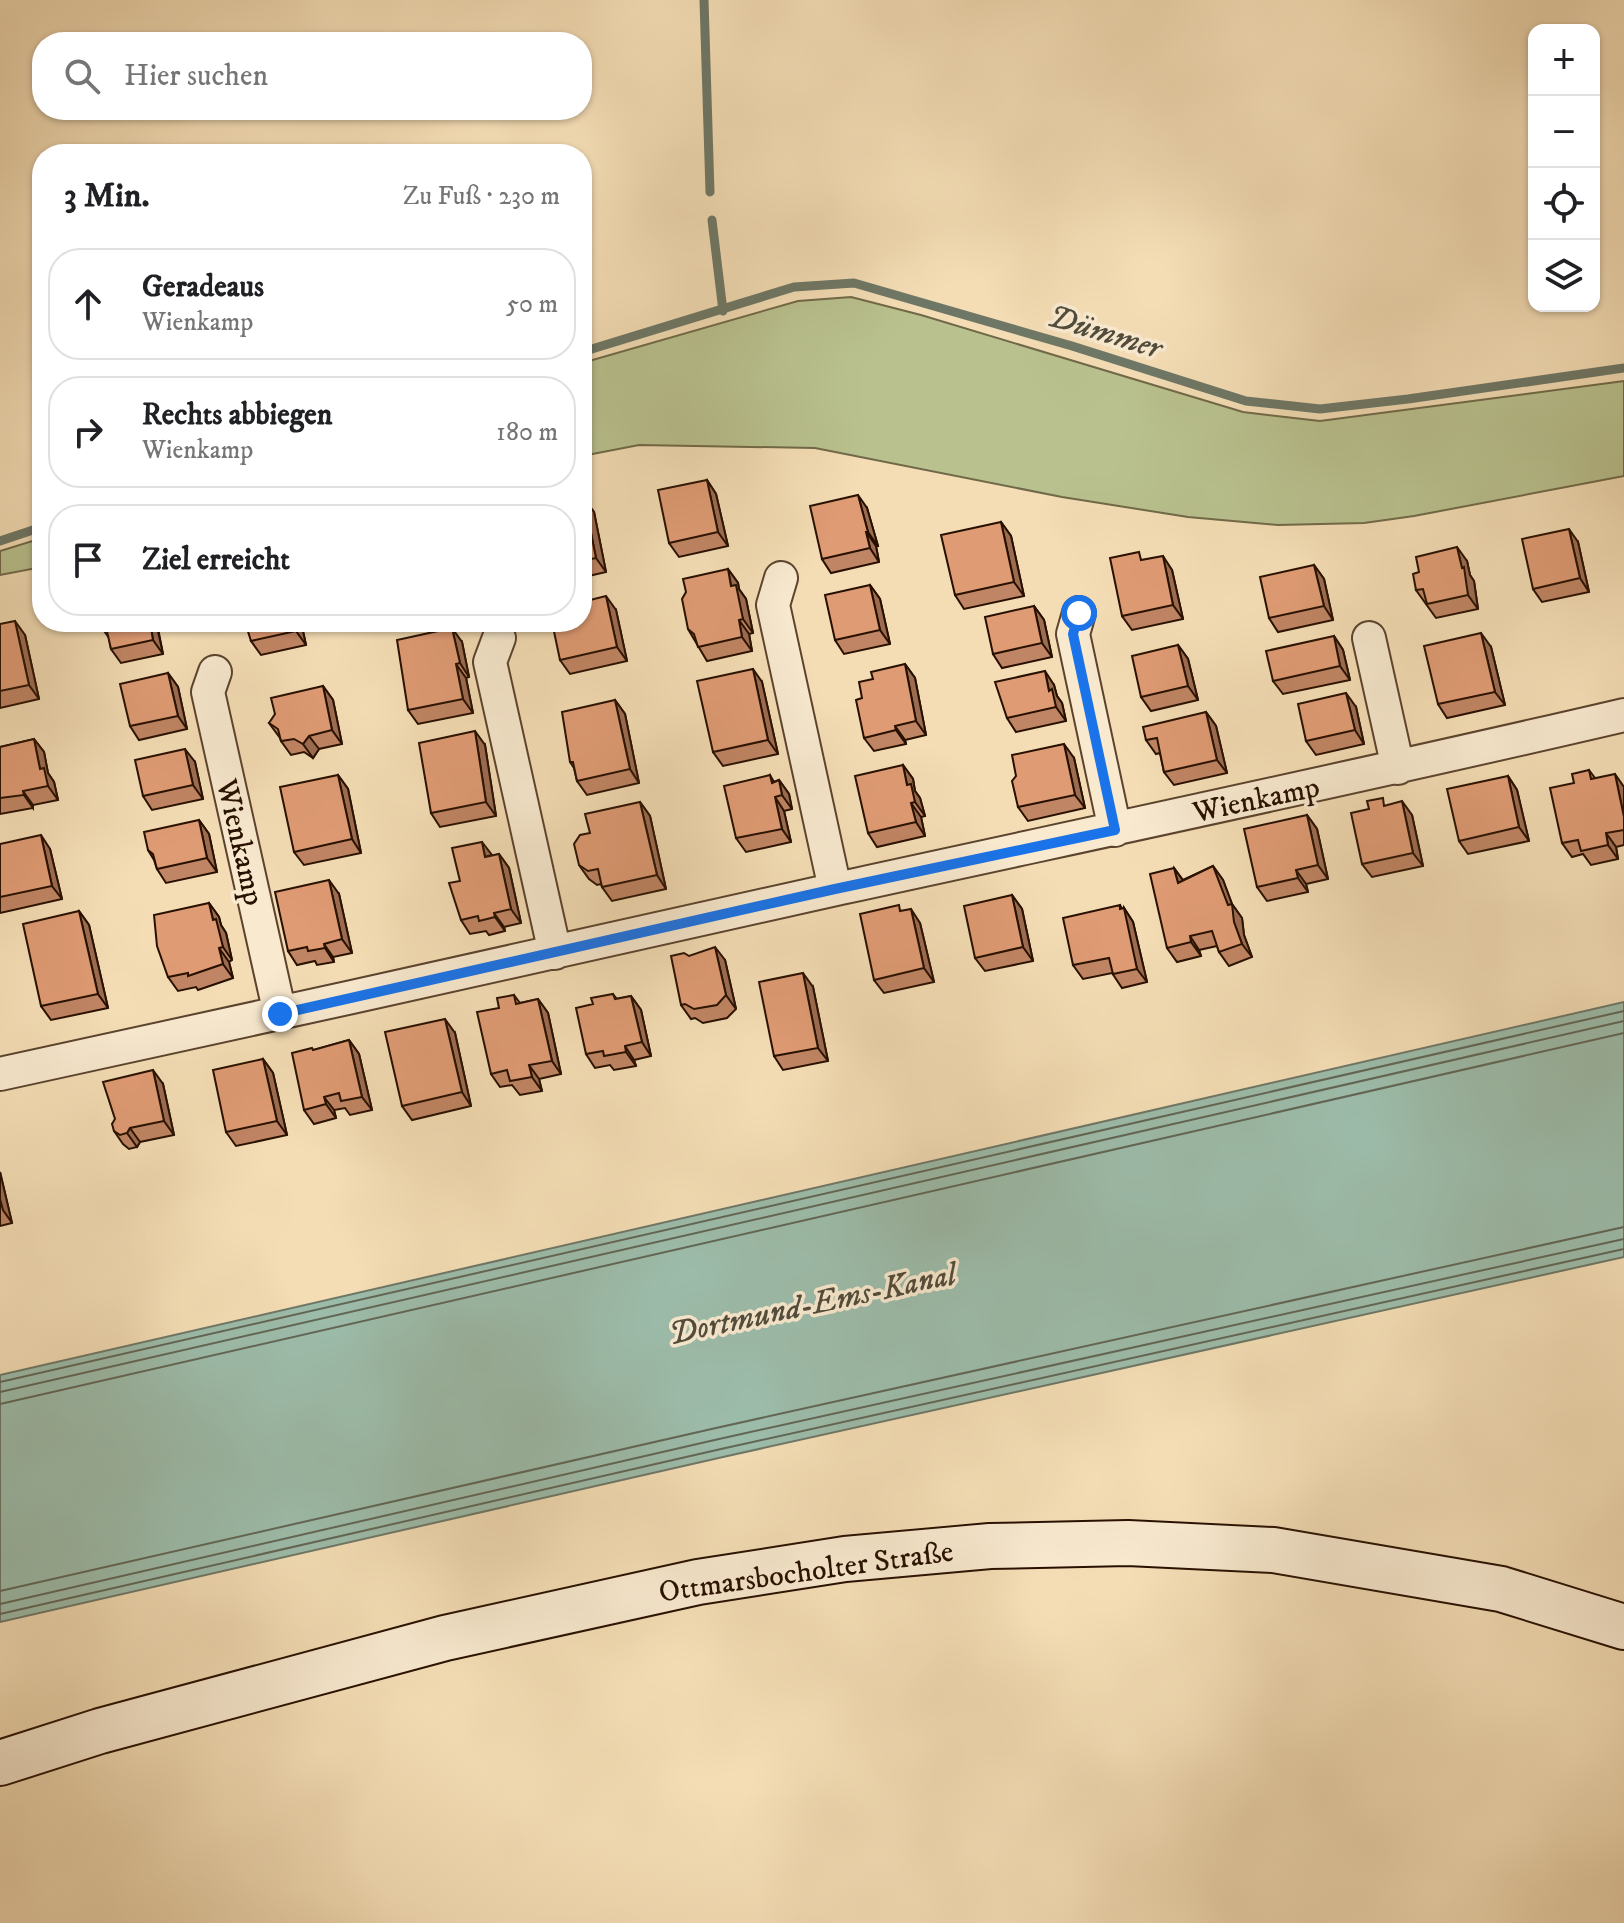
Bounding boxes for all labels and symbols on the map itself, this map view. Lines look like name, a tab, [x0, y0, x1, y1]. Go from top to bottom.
water label: Dümmer	[1043, 297, 1169, 370]
route start	[1061, 595, 1097, 631]
street label: Wienkamp	[1189, 769, 1323, 832]
street label: Wienkamp	[207, 775, 272, 909]
route end	[262, 996, 298, 1032]
water label: Dortmund-Ems-Kanal	[665, 1254, 963, 1355]
street label: Ottmarsbocholter Straße	[657, 1534, 956, 1611]

